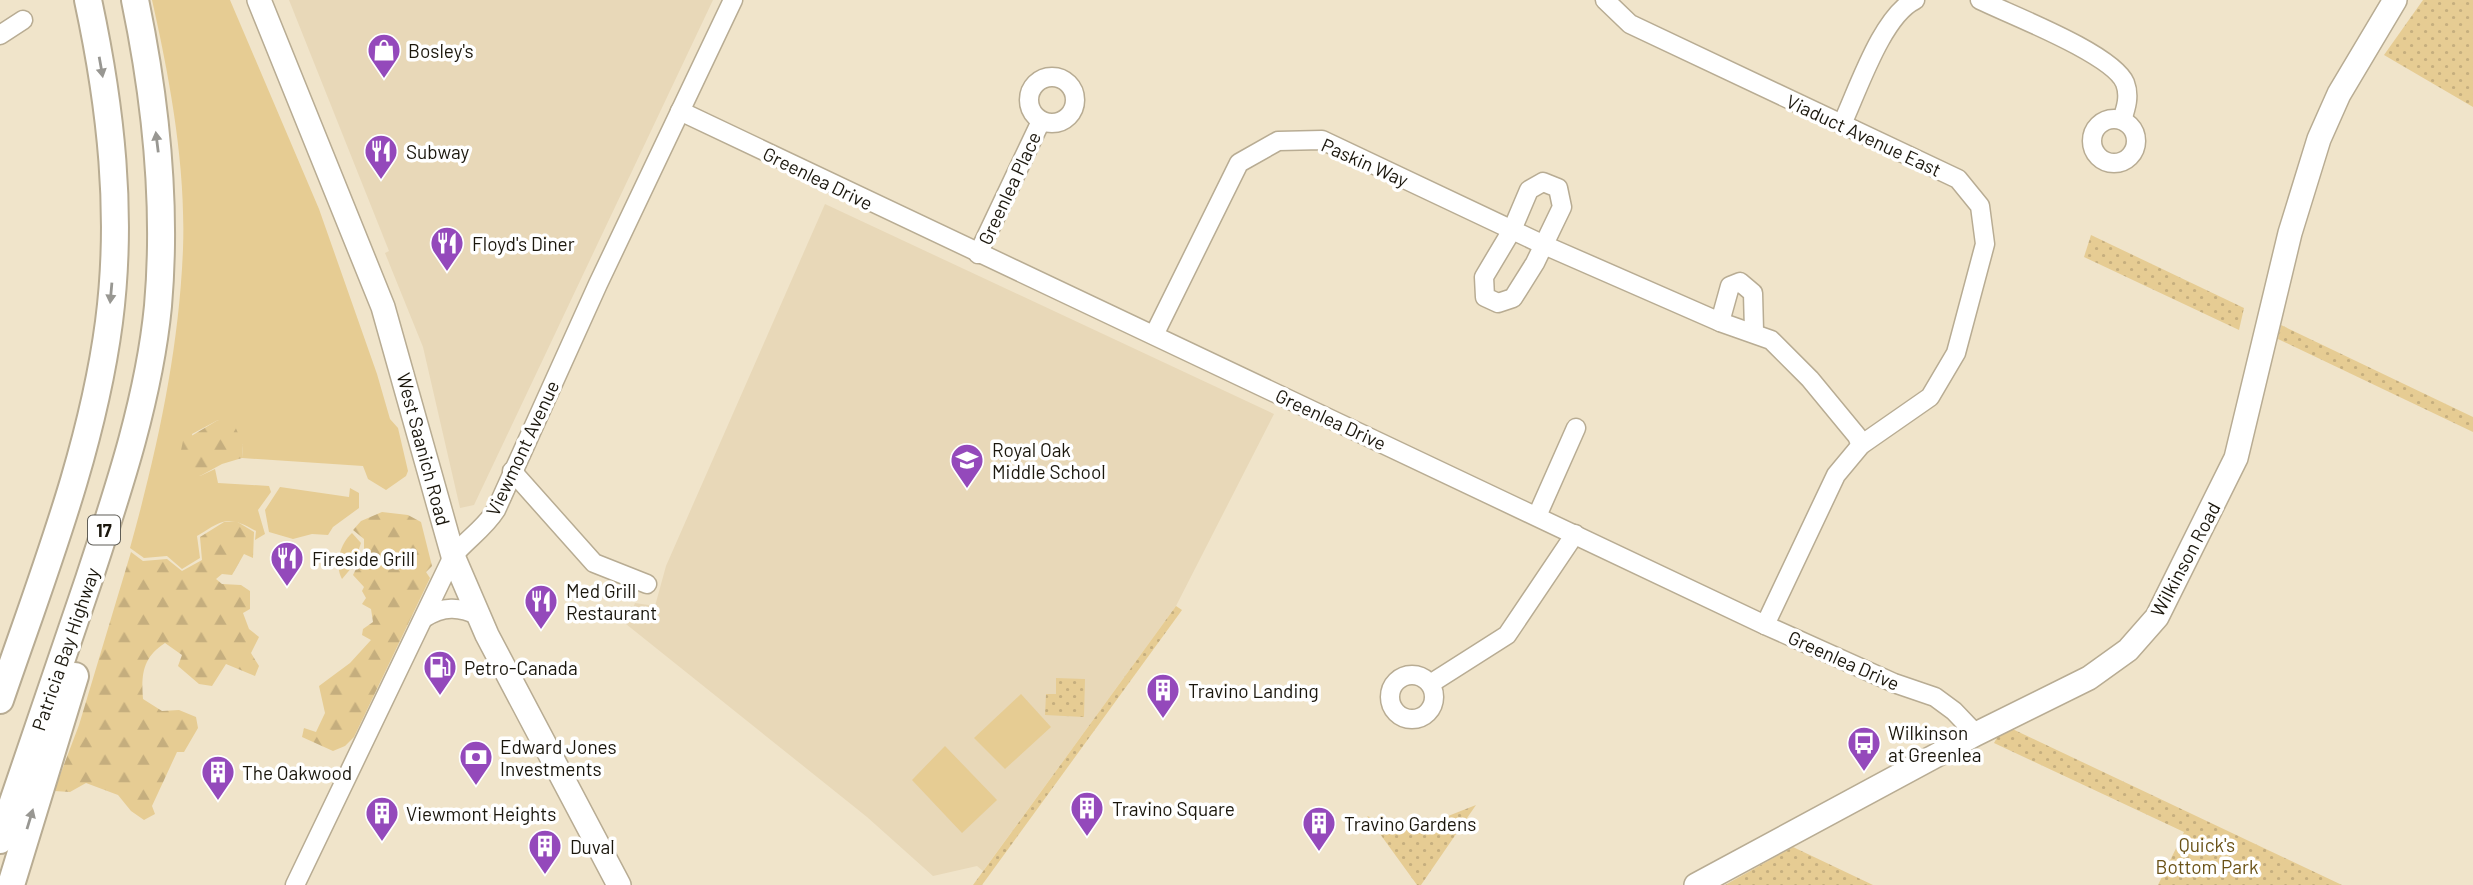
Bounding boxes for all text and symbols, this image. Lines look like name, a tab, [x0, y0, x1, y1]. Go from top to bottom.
shop icon: Bosley's	[365, 31, 403, 80]
place label: Bosley's	[408, 39, 474, 62]
one-way arrow	[96, 56, 107, 78]
street label: Viaduct Avenue East	[1783, 89, 1945, 181]
street label: Greenlea Place	[973, 128, 1045, 248]
one-way arrow	[152, 131, 163, 153]
restaurant icon: Subway	[362, 132, 400, 181]
street label: Paskin Way	[1318, 133, 1412, 191]
place label: Subway	[406, 140, 470, 163]
street label: Greenlea Drive	[759, 142, 877, 214]
restaurant icon: Floyd's Diner	[428, 224, 466, 273]
place label: Floyd's Diner	[472, 232, 575, 255]
one-way arrow	[106, 283, 117, 305]
street label: West Saanich Road	[393, 370, 455, 528]
street label: Viewmont Avenue	[481, 377, 563, 519]
street label: Greenlea Drive	[1272, 383, 1390, 455]
place label: Royal Oak Middle School	[992, 438, 1106, 483]
school or university icon: Royal Oak Middle School	[948, 441, 986, 490]
street label: Wilkinson Road	[2145, 498, 2225, 620]
road number: 17	[88, 516, 120, 544]
restaurant icon: Fireside Grill	[268, 539, 306, 588]
place label: Fireside Grill	[312, 547, 415, 570]
street label: Patricia Bay Highway	[26, 564, 104, 734]
place label: Med Grill Restaurant	[566, 579, 657, 624]
restaurant icon: Med Grill Restaurant	[522, 582, 560, 631]
street label: Greenlea Drive	[1785, 625, 1903, 695]
fuel station icon: Petro-Canada	[421, 648, 459, 697]
place label: Petro-Canada	[464, 656, 578, 679]
building icon: Travino Landing	[1144, 671, 1182, 720]
place label: Travino Landing	[1188, 679, 1319, 702]
place label: Wilkinson at Greenlea	[1888, 721, 1981, 766]
bus stop icon: Wilkinson at Greenlea	[1845, 724, 1883, 773]
place label: Edward Jones Investments	[500, 735, 617, 780]
bank icon: Edward Jones Investments	[457, 738, 495, 787]
building icon: The Oakwood	[199, 753, 237, 802]
place label: The Oakwood	[242, 761, 352, 784]
building icon: Travino Square	[1068, 789, 1106, 838]
building icon: Viewmont Heights	[363, 794, 401, 843]
place label: Travino Square	[1112, 797, 1235, 820]
place label: Viewmont Heights	[406, 802, 556, 825]
building icon: Travino Gardens	[1300, 804, 1338, 853]
one-way arrow	[25, 809, 35, 830]
place label: Travino Gardens	[1344, 812, 1476, 835]
building icon: Duval	[526, 827, 564, 876]
park label: Quick's Bottom Park	[2156, 833, 2258, 878]
place label: Duval	[570, 835, 615, 858]

